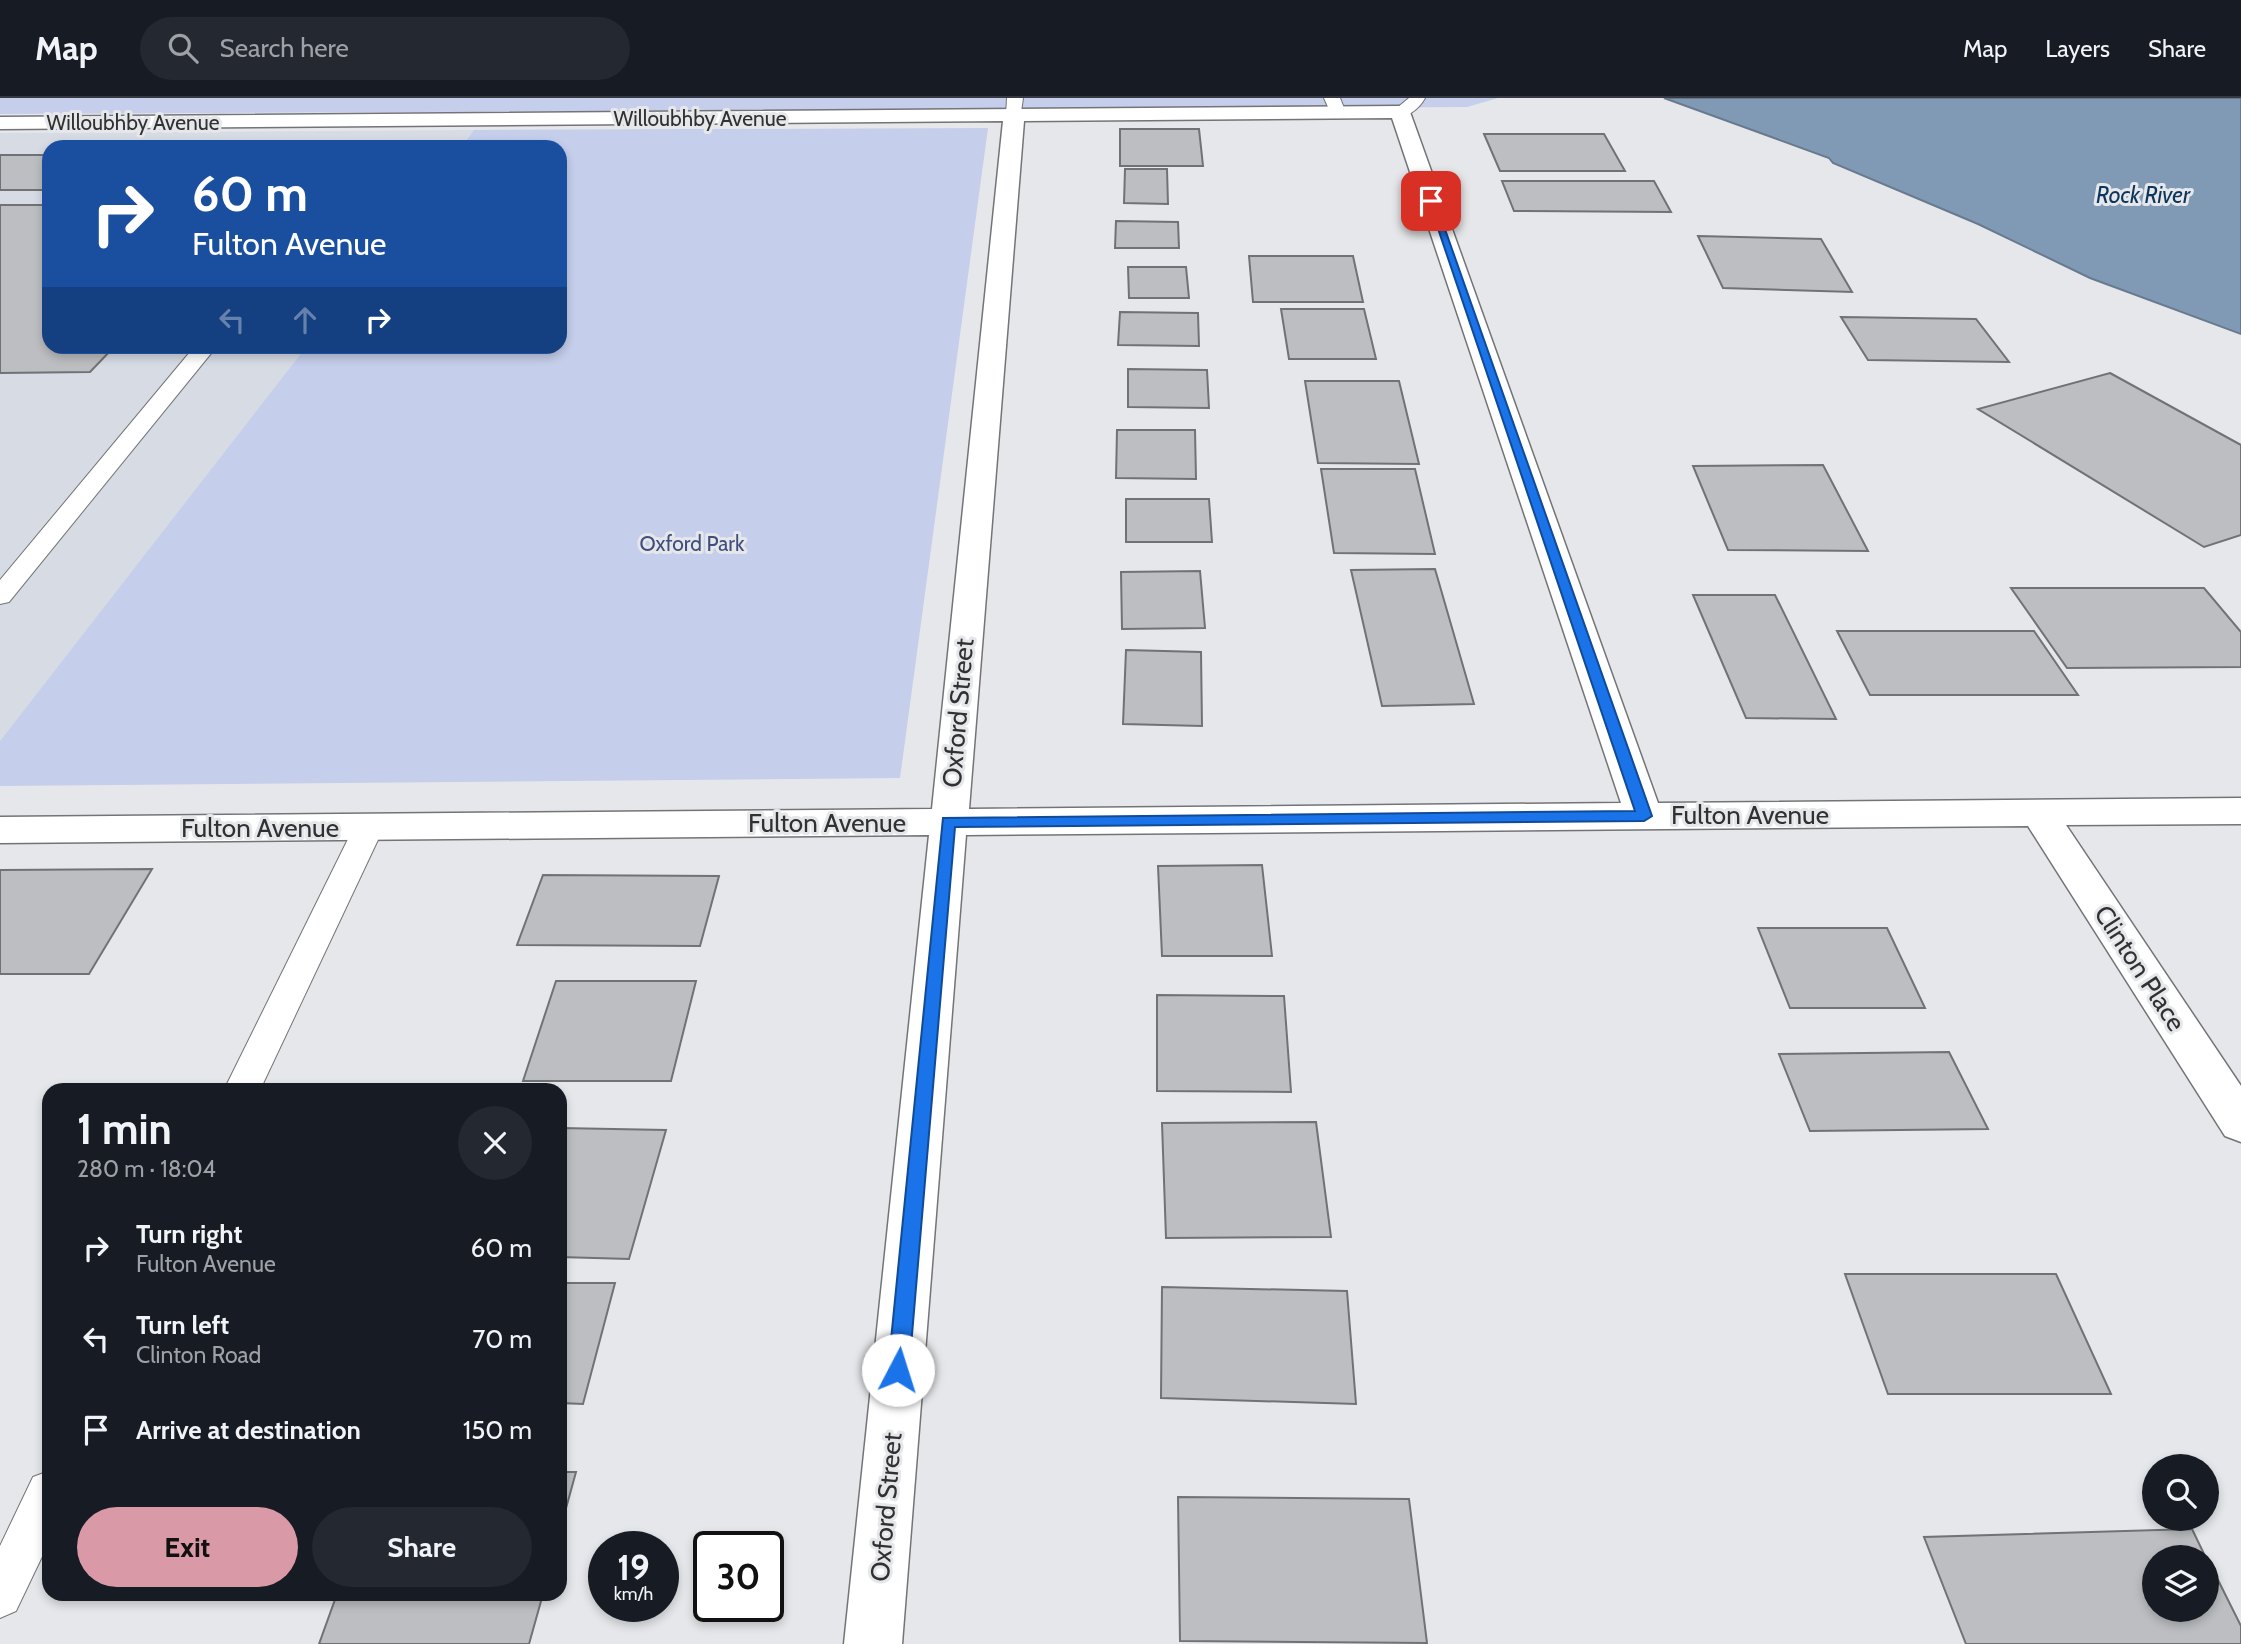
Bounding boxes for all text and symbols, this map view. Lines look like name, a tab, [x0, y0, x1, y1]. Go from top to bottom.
search box	[140, 17, 630, 80]
text: Map	[35, 28, 98, 68]
icon: search	[164, 29, 202, 67]
text: Search here	[220, 32, 349, 64]
text: Map	[1963, 34, 2007, 63]
text: Layers	[2045, 34, 2110, 63]
text: Share	[2148, 34, 2206, 63]
street label: Willoubhby Avenue	[614, 106, 787, 131]
street label: Willoubhby Avenue	[47, 110, 220, 135]
text: 60 m	[192, 164, 308, 223]
icon: right	[77, 168, 168, 259]
pin	[1401, 171, 1461, 231]
water label: Rock River	[2096, 181, 2191, 209]
icon: arrive	[1412, 182, 1450, 220]
text: Fulton Avenue	[192, 224, 386, 263]
icon: left	[213, 301, 251, 339]
icon: ahead	[286, 301, 324, 339]
icon: right	[359, 301, 397, 339]
park label: Oxford Park	[640, 531, 745, 556]
street label: Oxford Street	[936, 637, 980, 789]
street label: Fulton Avenue	[1671, 799, 1829, 831]
street label: Fulton Avenue	[748, 807, 906, 839]
street label: Fulton Avenue	[181, 812, 339, 844]
street label: Clinton Place	[2087, 899, 2193, 1037]
text: 1 min	[77, 1103, 172, 1155]
button: close	[458, 1106, 532, 1180]
text: 280 m · 18:04	[77, 1155, 216, 1183]
text: Turn right	[136, 1218, 242, 1250]
icon: right	[77, 1229, 115, 1267]
text: 60 m	[470, 1232, 532, 1264]
text: Fulton Avenue	[136, 1250, 276, 1278]
text: Turn left	[136, 1309, 229, 1341]
icon: left	[77, 1320, 115, 1358]
text: 70 m	[472, 1323, 532, 1355]
position arrow	[861, 1333, 935, 1407]
text: Clinton Road	[136, 1341, 261, 1369]
icon: arrive	[77, 1411, 115, 1449]
text: Arrive at destination	[136, 1414, 361, 1446]
text: 150 m	[463, 1414, 532, 1446]
street label: Oxford Street	[864, 1431, 908, 1583]
map controls	[2142, 1454, 2219, 1622]
button: search	[2142, 1454, 2219, 1531]
button: Exit	[77, 1507, 298, 1587]
button: Share	[312, 1507, 532, 1587]
speed limit sign: 30	[693, 1531, 784, 1622]
button: layers	[2142, 1545, 2219, 1622]
text: 19	[617, 1546, 650, 1589]
text: km/h	[614, 1583, 653, 1605]

